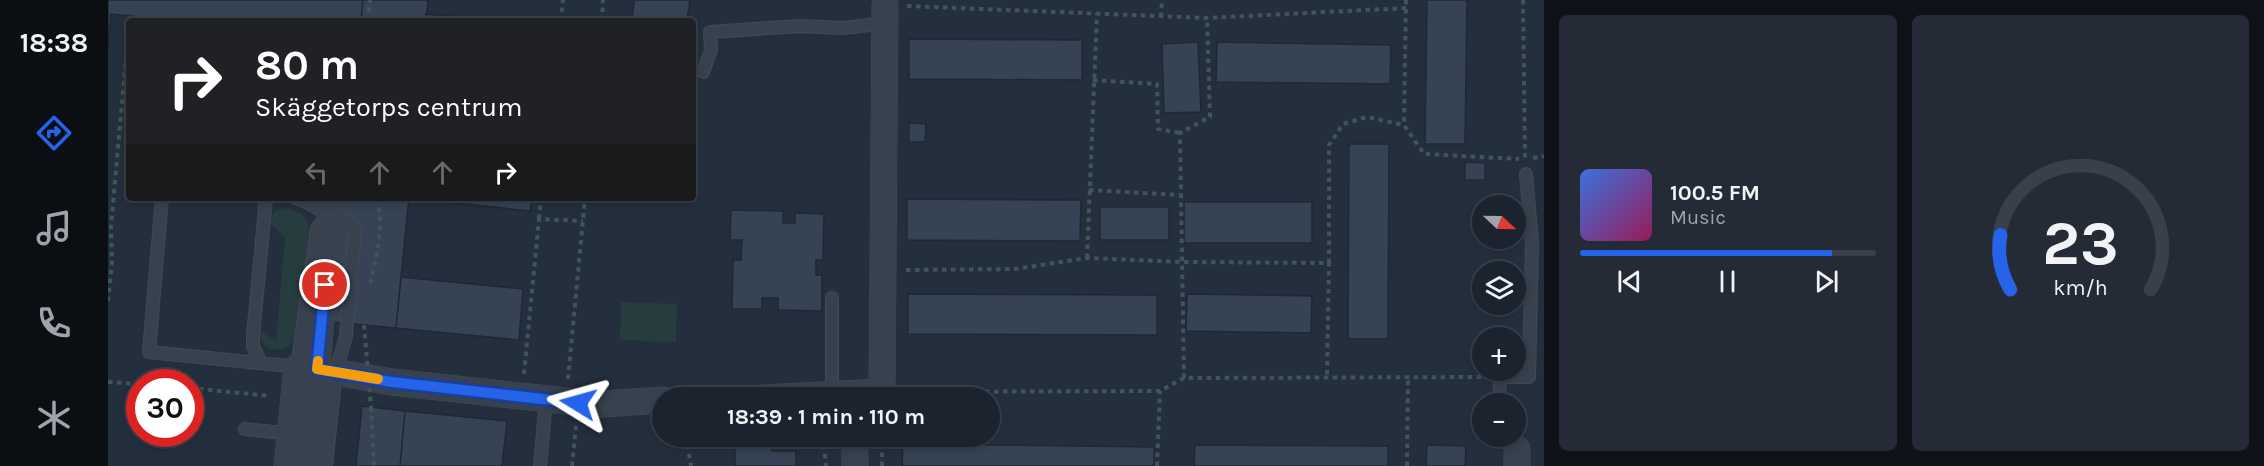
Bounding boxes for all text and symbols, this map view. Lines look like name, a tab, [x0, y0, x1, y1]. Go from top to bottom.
text: 18:38	[20, 27, 88, 59]
text: 80 m	[255, 40, 359, 90]
icon: right	[156, 42, 234, 120]
text: Skäggetorps centrum	[255, 91, 522, 123]
icon: directions	[33, 112, 75, 154]
icon: left	[300, 156, 333, 189]
icon: ahead	[363, 156, 396, 189]
icon: ahead	[426, 156, 459, 189]
icon: right	[489, 156, 522, 189]
text: 100.5 FM	[1670, 180, 1760, 206]
north arrow	[1472, 195, 1526, 249]
map controls	[1472, 195, 1526, 447]
text: Music	[1670, 206, 1726, 229]
icon: music	[33, 207, 75, 249]
text: 23	[2042, 207, 2119, 280]
pin	[299, 259, 350, 310]
button: layers	[1472, 261, 1526, 315]
icon: previous	[1613, 265, 1646, 298]
icon: pause	[1711, 265, 1744, 298]
icon: next	[1810, 265, 1843, 298]
icon: arrive	[308, 268, 341, 301]
text: km/h	[2053, 275, 2107, 300]
icon: phone	[33, 302, 75, 344]
button: +	[1472, 327, 1526, 381]
speed limit sign: 30	[126, 369, 204, 447]
position arrow	[546, 371, 610, 435]
button: −	[1472, 393, 1526, 447]
icon: climate	[33, 397, 75, 439]
text: 18:39 · 1 min · 110 m	[727, 404, 925, 430]

